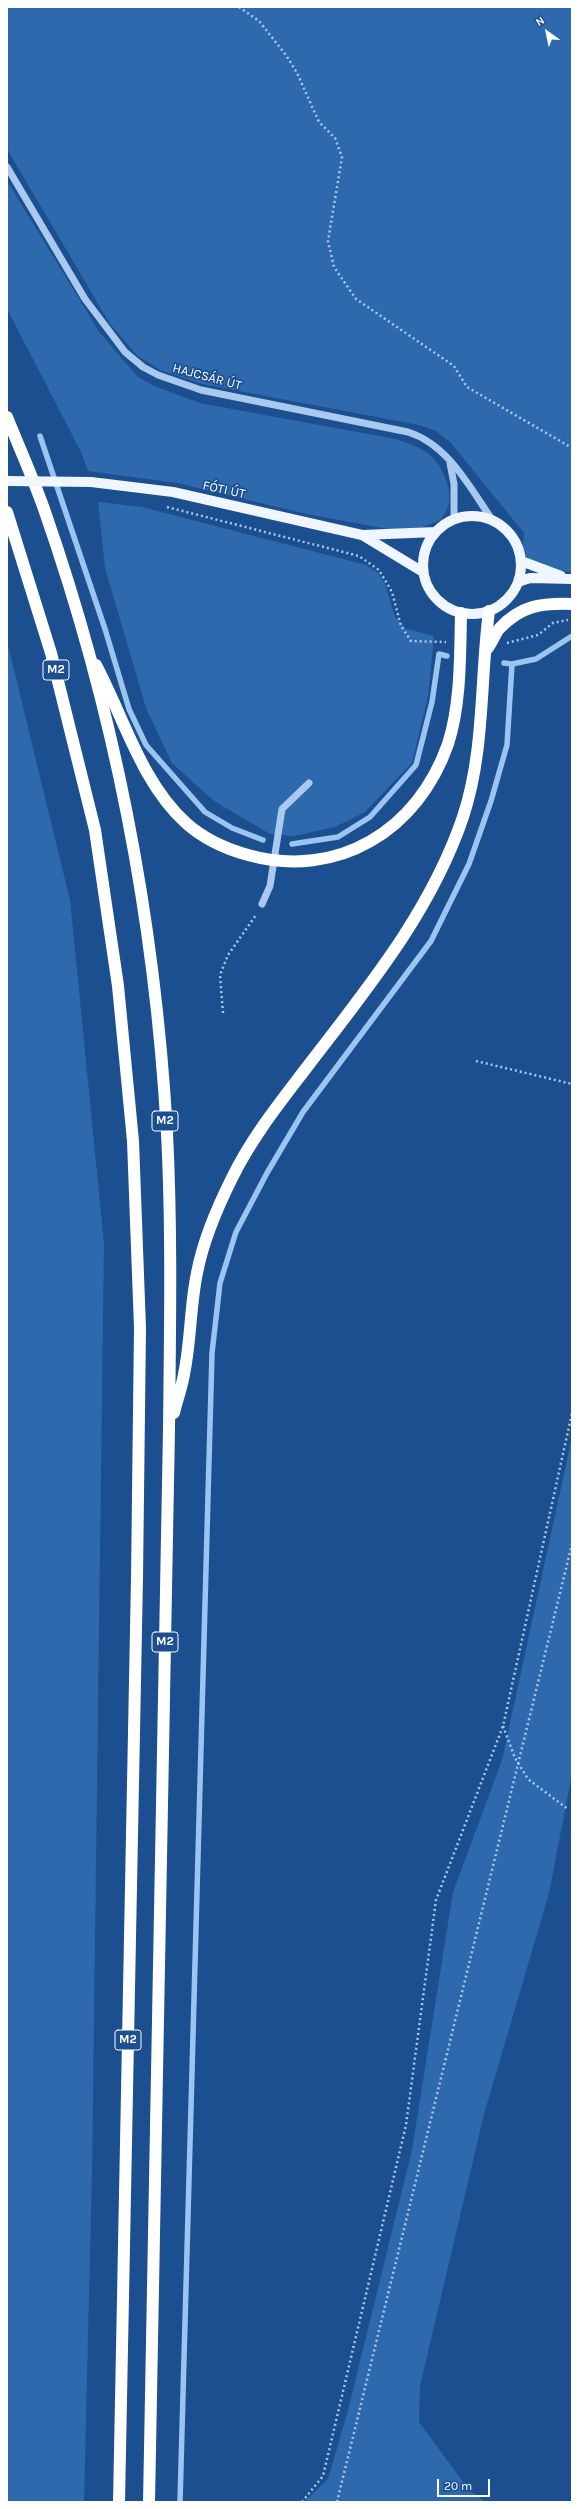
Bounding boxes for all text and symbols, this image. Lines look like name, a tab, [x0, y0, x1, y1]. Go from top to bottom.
north arrow	[527, 12, 567, 52]
text: N	[533, 14, 547, 29]
street label: HAJCSÁR ÚT	[171, 360, 243, 394]
street label: FÓTI ÚT	[201, 478, 247, 502]
road number: M2	[43, 660, 69, 680]
road number: M2	[152, 1111, 178, 1131]
road number: M2	[152, 1632, 178, 1652]
road number: M2	[115, 2030, 141, 2050]
scale bar	[439, 2471, 492, 2497]
text: 20 m	[444, 2479, 472, 2493]

